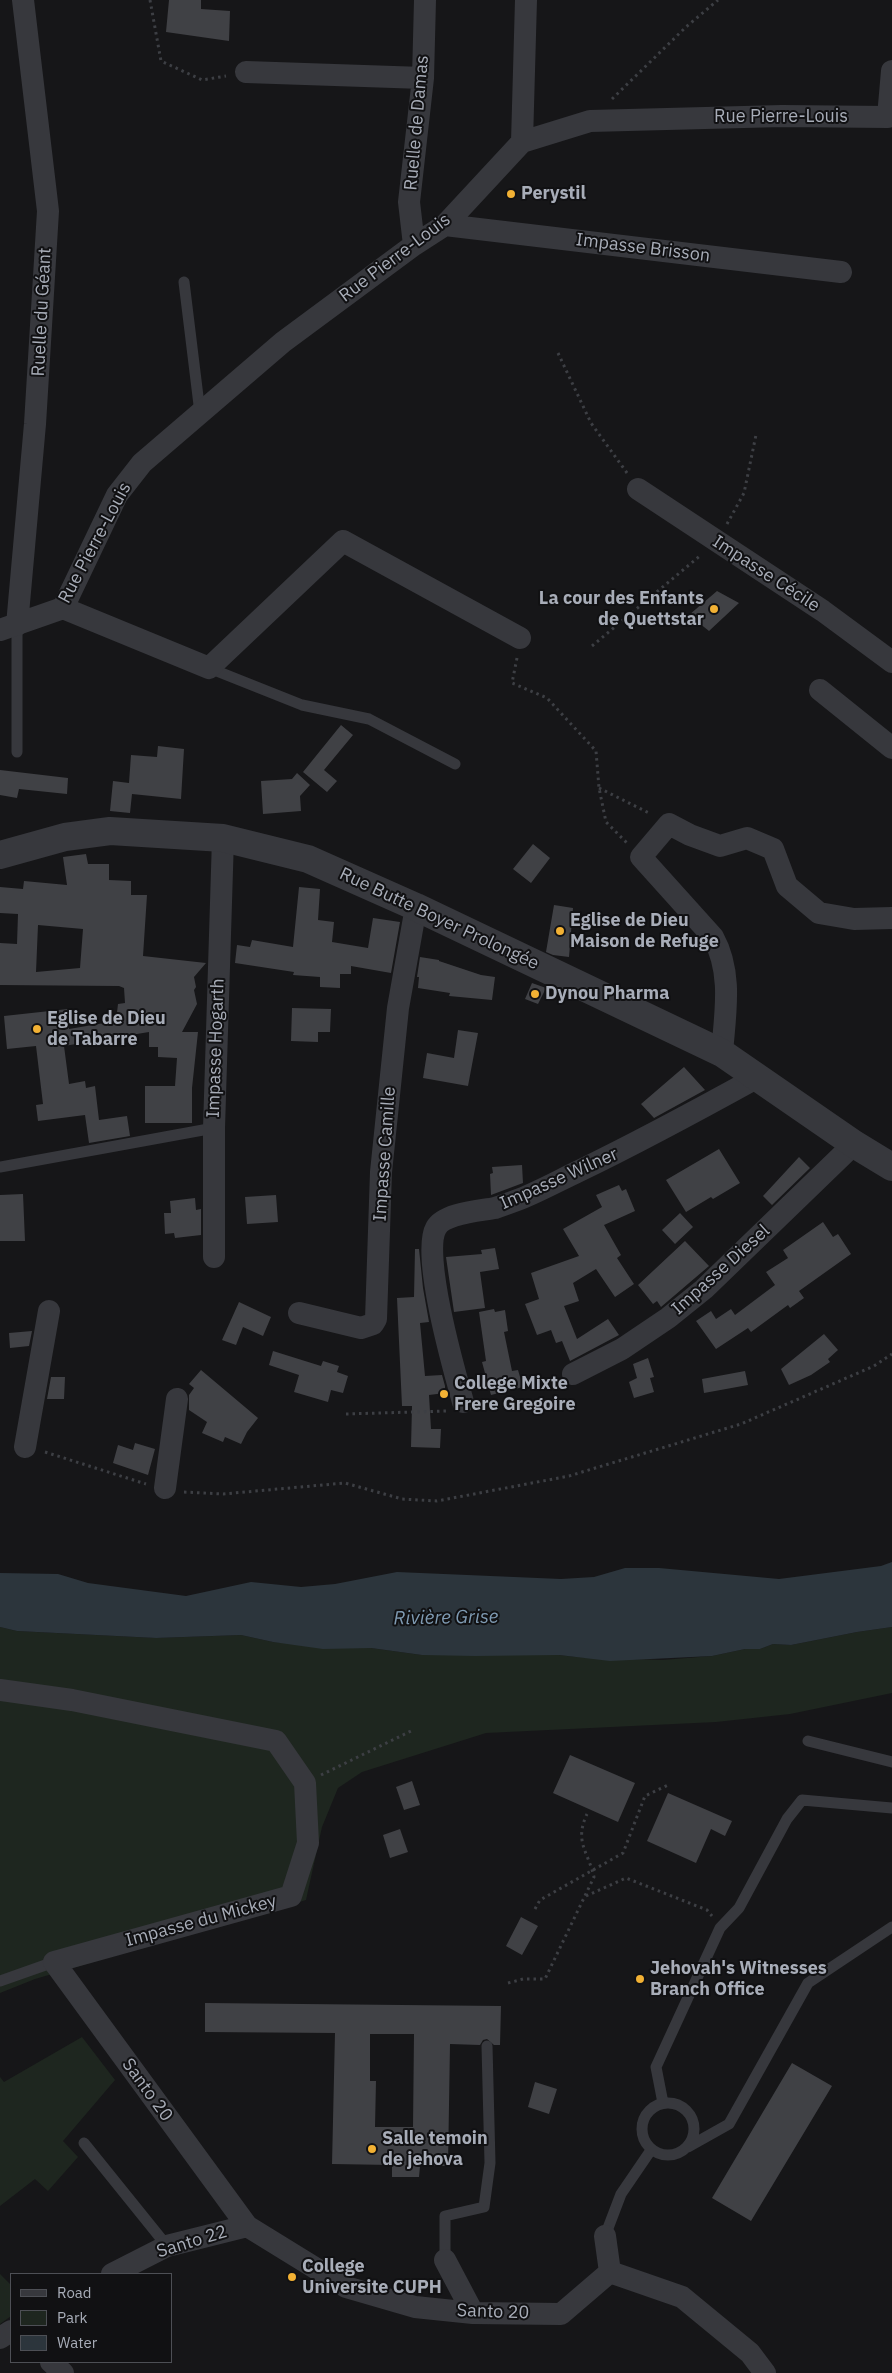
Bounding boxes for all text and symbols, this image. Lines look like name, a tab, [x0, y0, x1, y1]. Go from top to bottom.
street label: Ruelle de Damas	[400, 54, 434, 192]
street label: Rue Pierre-Louis	[714, 106, 848, 128]
place label: Perystil	[521, 183, 586, 205]
marker: Perystil	[505, 188, 517, 200]
street label: Rue Pierre-Louis	[335, 209, 455, 307]
street label: Impasse Brisson	[575, 229, 711, 267]
street label: Ruelle du Géant	[28, 247, 56, 377]
street label: Rue Pierre-Louis	[54, 479, 136, 607]
street label: Impasse Cécile	[708, 531, 824, 617]
place label: La cour des Enfants de Quettstar	[539, 588, 704, 630]
marker: La cour des Enfants de Quettstar	[708, 603, 720, 615]
street label: Rue Butte Boyer Prolongée	[336, 863, 542, 975]
place label: Eglise de Dieu Maison de Refuge	[570, 910, 719, 952]
marker: Eglise de Dieu Maison de Refuge	[554, 925, 566, 937]
street label: Impasse Hogarth	[203, 978, 229, 1118]
place label: Dynou Pharma	[545, 983, 669, 1005]
marker: Dynou Pharma	[529, 988, 541, 1000]
place label: Eglise de Dieu de Tabarre	[47, 1008, 166, 1050]
marker: Eglise de Dieu de Tabarre	[31, 1023, 43, 1035]
street label: Impasse Camille	[370, 1086, 400, 1222]
street label: Impasse Wilner	[497, 1143, 621, 1215]
street label: Impasse Diesel	[668, 1220, 774, 1320]
place label: College Mixte Frere Gregoire	[454, 1373, 575, 1416]
marker: College Mixte Frere Gregoire	[438, 1388, 450, 1400]
water label: Rivière Grise	[393, 1606, 499, 1630]
street label: Impasse du Mickey	[123, 1890, 279, 1952]
place label: Jehovah's Witnesses Branch Office	[650, 1958, 827, 2000]
marker: Jehovah's Witnesses Branch Office	[634, 1973, 646, 1985]
street label: Santo 20	[117, 2054, 177, 2126]
place label: Salle temoin de jehova	[382, 2128, 488, 2170]
marker: Salle temoin de jehova	[366, 2143, 378, 2155]
street label: Santo 22	[154, 2221, 230, 2263]
place label: College Universite CUPH	[302, 2256, 442, 2298]
marker: College Universite CUPH	[286, 2271, 298, 2283]
legend	[10, 2273, 172, 2363]
text: Road	[57, 2283, 92, 2302]
street label: Santo 20	[456, 2300, 530, 2324]
text: Park	[57, 2308, 87, 2327]
text: Water	[57, 2333, 97, 2352]

